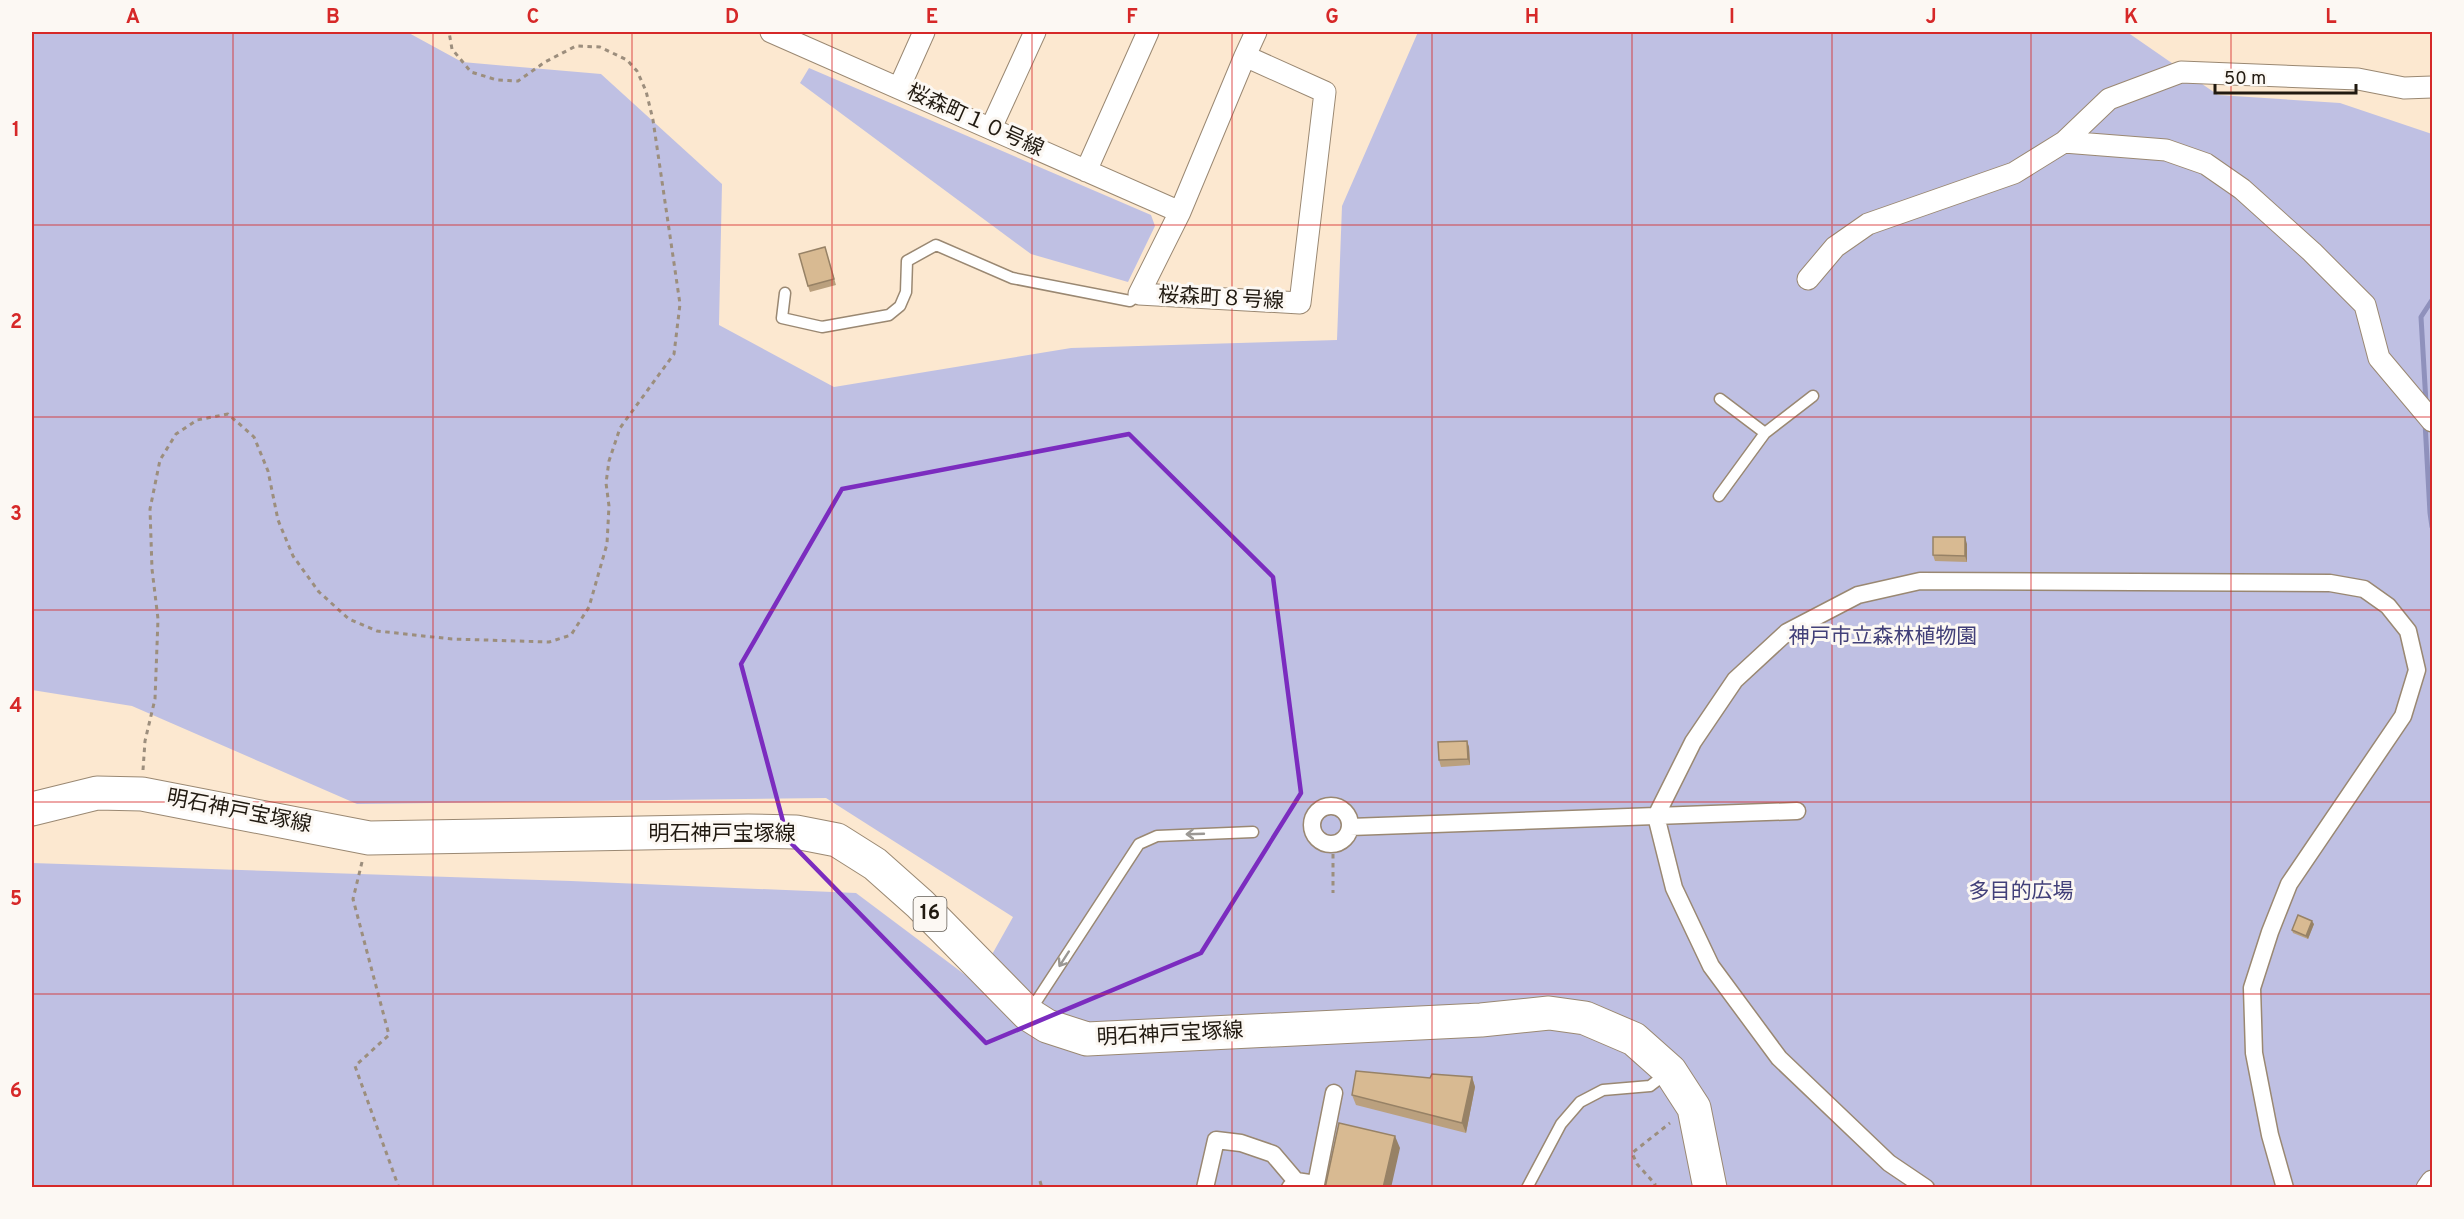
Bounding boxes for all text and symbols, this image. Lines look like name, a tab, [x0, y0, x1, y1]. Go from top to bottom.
text: A	[126, 5, 140, 31]
text: B	[326, 5, 340, 31]
text: C	[527, 5, 539, 31]
text: D	[725, 5, 739, 31]
text: E	[926, 5, 938, 31]
text: F	[1126, 5, 1138, 31]
text: G	[1325, 5, 1339, 31]
text: H	[1525, 5, 1539, 31]
text: I	[1729, 5, 1735, 31]
text: J	[1925, 5, 1937, 31]
text: K	[2124, 5, 2138, 31]
text: L	[2325, 5, 2337, 31]
scale bar	[2215, 57, 2356, 95]
text: 50 m	[2224, 68, 2266, 91]
street label: 桜森町１０号線	[902, 79, 1048, 163]
text: 1	[12, 118, 20, 144]
street label: 桜森町８号線	[1157, 282, 1285, 316]
text: 2	[10, 310, 22, 336]
text: 3	[10, 502, 22, 528]
park label: 神戸市立森林植物園	[1789, 624, 1978, 651]
text: 4	[10, 694, 22, 720]
street label: 明石神戸宝塚線	[164, 785, 314, 839]
street label: 明石神戸宝塚線	[649, 821, 796, 848]
one-way arrow	[1185, 829, 1205, 840]
park label: 多目的広場	[1969, 879, 2074, 906]
text: 5	[10, 887, 22, 913]
road number: 16	[914, 897, 946, 931]
one-way arrow	[1058, 951, 1070, 967]
street label: 明石神戸宝塚線	[1096, 1018, 1244, 1052]
text: 6	[10, 1079, 22, 1105]

